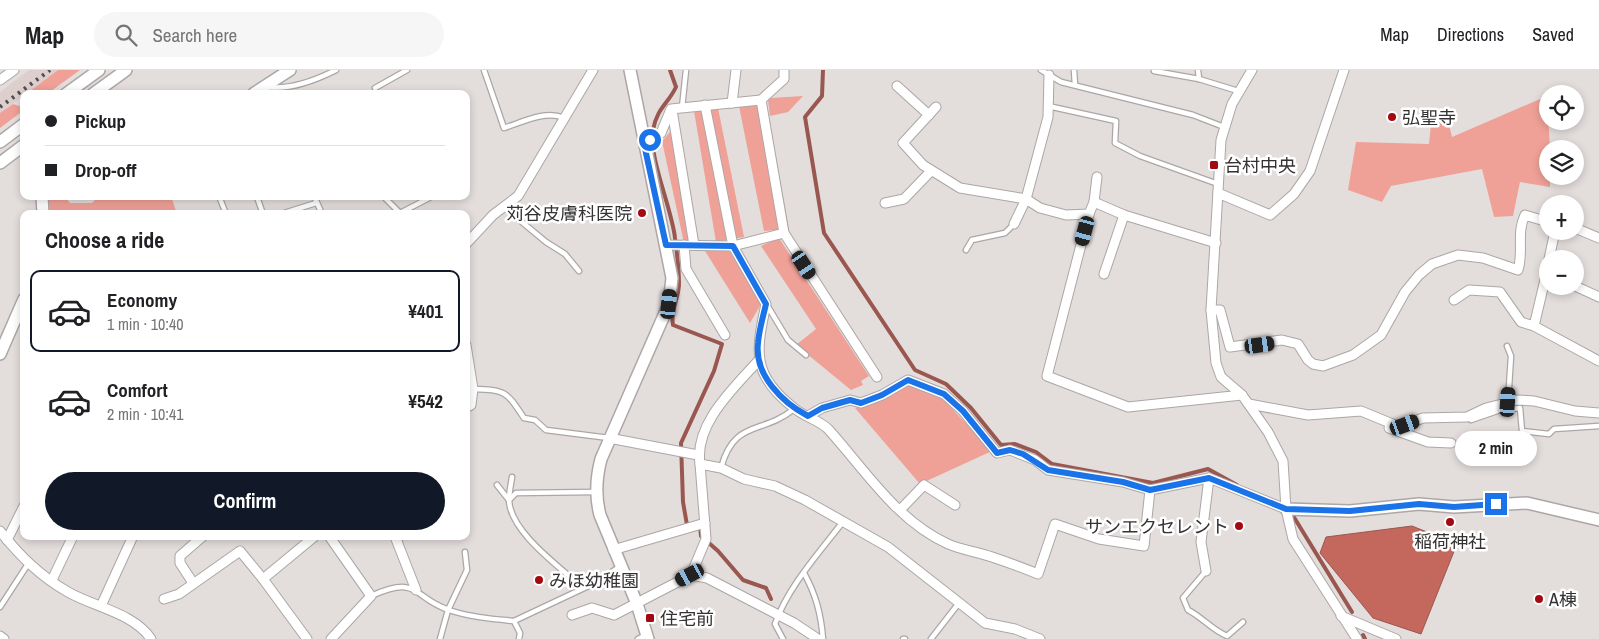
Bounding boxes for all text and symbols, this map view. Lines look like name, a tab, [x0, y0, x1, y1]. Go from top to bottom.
search box	[94, 12, 444, 57]
text: Map	[25, 19, 64, 51]
icon: search	[112, 21, 140, 49]
text: Search here	[152, 22, 237, 48]
text: Map	[1380, 22, 1409, 47]
text: Directions	[1437, 22, 1504, 47]
text: Saved	[1532, 22, 1574, 47]
map controls	[1539, 85, 1584, 295]
button: locate	[1539, 85, 1584, 130]
place label: 弘聖寺	[1402, 105, 1456, 130]
text: Pickup	[75, 108, 126, 134]
marker: 弘聖寺	[1386, 111, 1398, 123]
route start	[639, 129, 661, 151]
button: layers	[1539, 140, 1584, 185]
place label: 台村中央	[1224, 153, 1296, 178]
text: Drop-off	[75, 157, 136, 183]
marker: 台村中央	[1208, 159, 1220, 171]
button: +	[1539, 195, 1584, 240]
place label: 苅谷皮膚科医院	[506, 201, 632, 226]
marker: 苅谷皮膚科医院	[636, 207, 648, 219]
car	[1073, 215, 1096, 247]
text: Choose a ride	[45, 225, 164, 255]
car	[789, 248, 818, 282]
button: −	[1539, 250, 1584, 295]
text: Economy	[107, 287, 177, 313]
car	[659, 288, 678, 320]
icon: car	[47, 289, 92, 334]
text: ¥401	[408, 298, 443, 324]
text: 1 min · 10:40	[107, 313, 184, 335]
car	[1244, 335, 1275, 355]
text: Comfort	[107, 377, 168, 403]
icon: car	[47, 379, 92, 424]
car	[1499, 387, 1516, 417]
text: ¥542	[408, 388, 443, 414]
text: 2 min · 10:41	[107, 403, 184, 425]
car	[1388, 413, 1421, 437]
callout: 2 min	[1455, 432, 1537, 466]
text: 2 min	[1479, 437, 1513, 459]
button: Confirm	[45, 472, 445, 530]
route end	[1485, 493, 1507, 515]
place label: サンエクセレント	[1085, 514, 1229, 539]
marker: 稲荷神社	[1444, 516, 1456, 528]
marker: サンエクセレント	[1233, 520, 1245, 532]
place label: 稲荷神社	[1414, 529, 1486, 554]
car	[673, 561, 706, 589]
place label: みほ幼稚園	[549, 568, 639, 593]
marker: みほ幼稚園	[533, 574, 545, 586]
place label: A棟	[1548, 587, 1577, 612]
marker: A棟	[1533, 593, 1545, 605]
place label: 住宅前	[660, 606, 714, 631]
marker: 住宅前	[644, 612, 656, 624]

